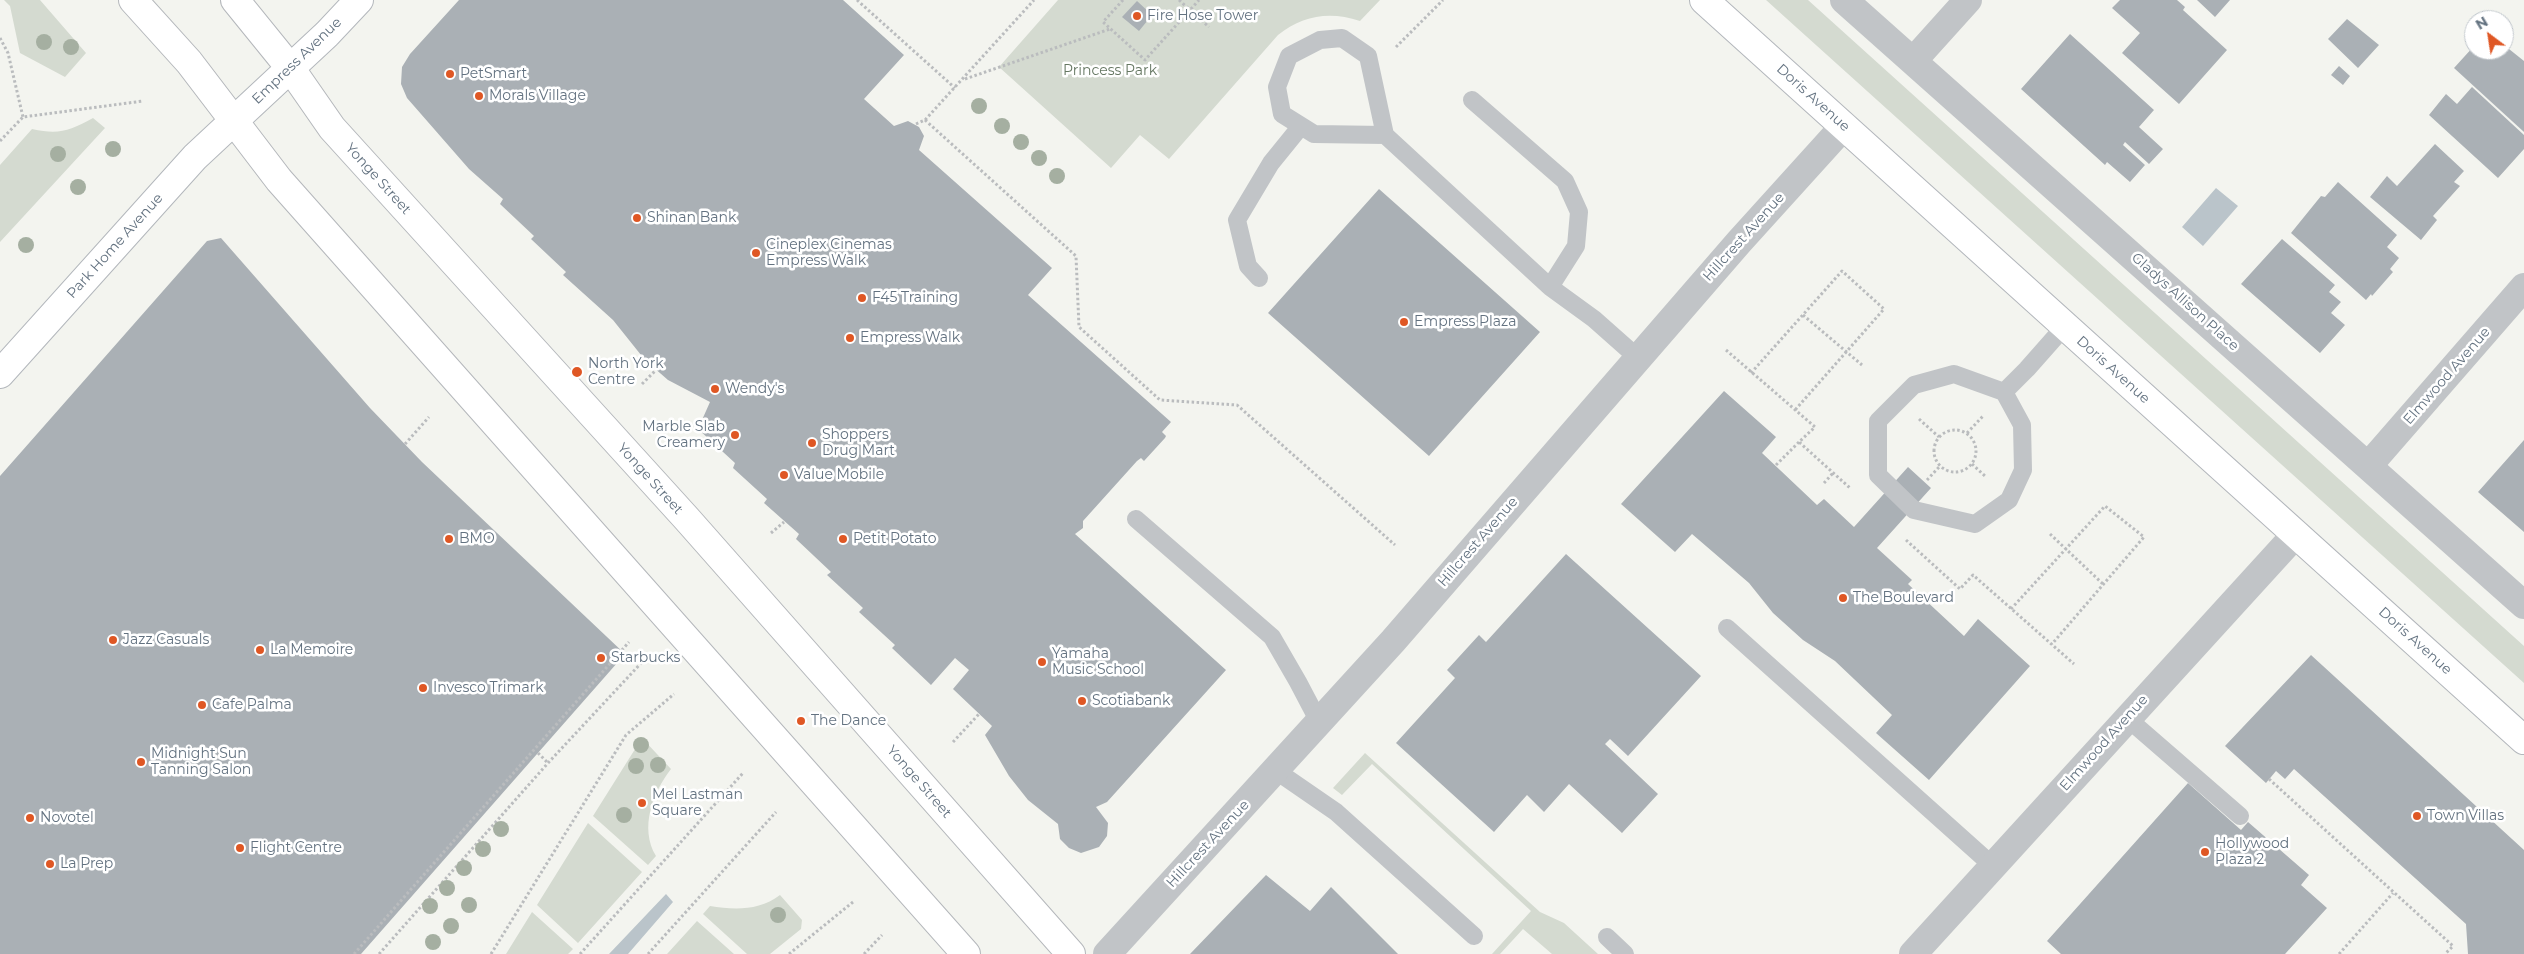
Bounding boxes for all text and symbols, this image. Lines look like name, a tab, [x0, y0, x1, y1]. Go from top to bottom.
place label: Fire Hose Tower	[1147, 8, 1258, 24]
marker: Fire Hose Tower	[1131, 10, 1143, 22]
north arrow	[2464, 10, 2514, 60]
text: N	[2472, 12, 2491, 34]
street label: Empress Avenue	[249, 14, 345, 108]
street label: Doris Avenue	[1773, 61, 1853, 135]
park label: Princess Park	[1063, 63, 1157, 79]
place label: PetSmart	[460, 66, 527, 82]
marker: PetSmart	[444, 68, 456, 80]
place label: Morals Village	[489, 88, 586, 104]
marker: Morals Village	[473, 90, 485, 102]
street label: Yonge Street	[342, 140, 414, 218]
street label: Hillcrest Avenue	[1700, 189, 1788, 285]
street label: Park Home Avenue	[63, 190, 167, 302]
place label: Shinan Bank	[647, 210, 736, 226]
marker: Shinan Bank	[631, 212, 643, 224]
place label: Cineplex Cinemas Empress Walk	[766, 237, 892, 270]
marker: Cineplex Cinemas Empress Walk	[750, 247, 762, 259]
street label: Gladys Allison Place	[2128, 249, 2242, 355]
place label: F45 Training	[872, 290, 958, 306]
marker: F45 Training	[856, 292, 868, 304]
place label: Empress Plaza	[1414, 314, 1516, 330]
marker: Empress Plaza	[1398, 316, 1410, 328]
street label: Elmwood Avenue	[2400, 324, 2494, 428]
place label: Empress Walk	[860, 330, 960, 346]
marker: Empress Walk	[844, 332, 856, 344]
street label: Doris Avenue	[2073, 333, 2153, 407]
place label: North York Centre	[588, 356, 664, 388]
marker: North York Centre	[570, 365, 584, 379]
place label: Wendy's	[725, 381, 784, 397]
marker: Wendy's	[709, 383, 721, 395]
place label: Marble Slab Creamery	[642, 419, 725, 452]
place label: Shoppers Drug Mart	[822, 427, 895, 460]
marker: Marble Slab Creamery	[729, 429, 741, 441]
marker: Shoppers Drug Mart	[806, 437, 818, 449]
street label: Yonge Street	[614, 440, 686, 518]
place label: Value Mobile	[794, 467, 884, 483]
marker: Value Mobile	[778, 469, 790, 481]
street label: Hillcrest Avenue	[1434, 494, 1522, 590]
place label: BMO	[459, 531, 495, 547]
place label: Petit Potato	[853, 531, 937, 547]
marker: BMO	[443, 533, 455, 545]
marker: Petit Potato	[837, 533, 849, 545]
place label: The Boulevard	[1853, 590, 1954, 606]
marker: The Boulevard	[1837, 592, 1849, 604]
street label: Doris Avenue	[2375, 604, 2455, 678]
place label: Jazz Casuals	[123, 632, 209, 648]
marker: Jazz Casuals	[107, 634, 119, 646]
place label: La Memoire	[270, 642, 353, 658]
marker: La Memoire	[254, 644, 266, 656]
place label: Yamaha Music School	[1052, 646, 1144, 679]
place label: Starbucks	[611, 650, 680, 666]
marker: Starbucks	[595, 652, 607, 664]
marker: Yamaha Music School	[1036, 656, 1048, 668]
place label: Invesco Trimark	[433, 680, 544, 696]
marker: Invesco Trimark	[417, 682, 429, 694]
street label: Elmwood Avenue	[2056, 691, 2152, 795]
place label: Scotiabank	[1092, 693, 1170, 709]
marker: Scotiabank	[1076, 695, 1088, 707]
place label: Cafe Palma	[212, 697, 292, 713]
marker: Cafe Palma	[196, 699, 208, 711]
place label: The Dance	[811, 713, 886, 729]
marker: The Dance	[795, 715, 807, 727]
street label: Yonge Street	[883, 742, 955, 822]
place label: Midnight Sun Tanning Salon	[151, 746, 251, 779]
marker: Midnight Sun Tanning Salon	[135, 756, 147, 768]
place label: Mel Lastman Square	[652, 787, 743, 820]
marker: Mel Lastman Square	[636, 797, 648, 809]
street label: Hillcrest Avenue	[1163, 797, 1253, 891]
place label: Town Villas	[2427, 808, 2504, 824]
place label: Novotel	[40, 810, 94, 826]
marker: Town Villas	[2411, 810, 2423, 822]
marker: Novotel	[24, 812, 36, 824]
place label: Hollywood Plaza 2	[2215, 836, 2289, 869]
place label: Flight Centre	[250, 840, 342, 856]
marker: Flight Centre	[234, 842, 246, 854]
marker: Hollywood Plaza 2	[2199, 846, 2211, 858]
place label: La Prep	[60, 856, 113, 872]
marker: La Prep	[44, 858, 56, 870]

